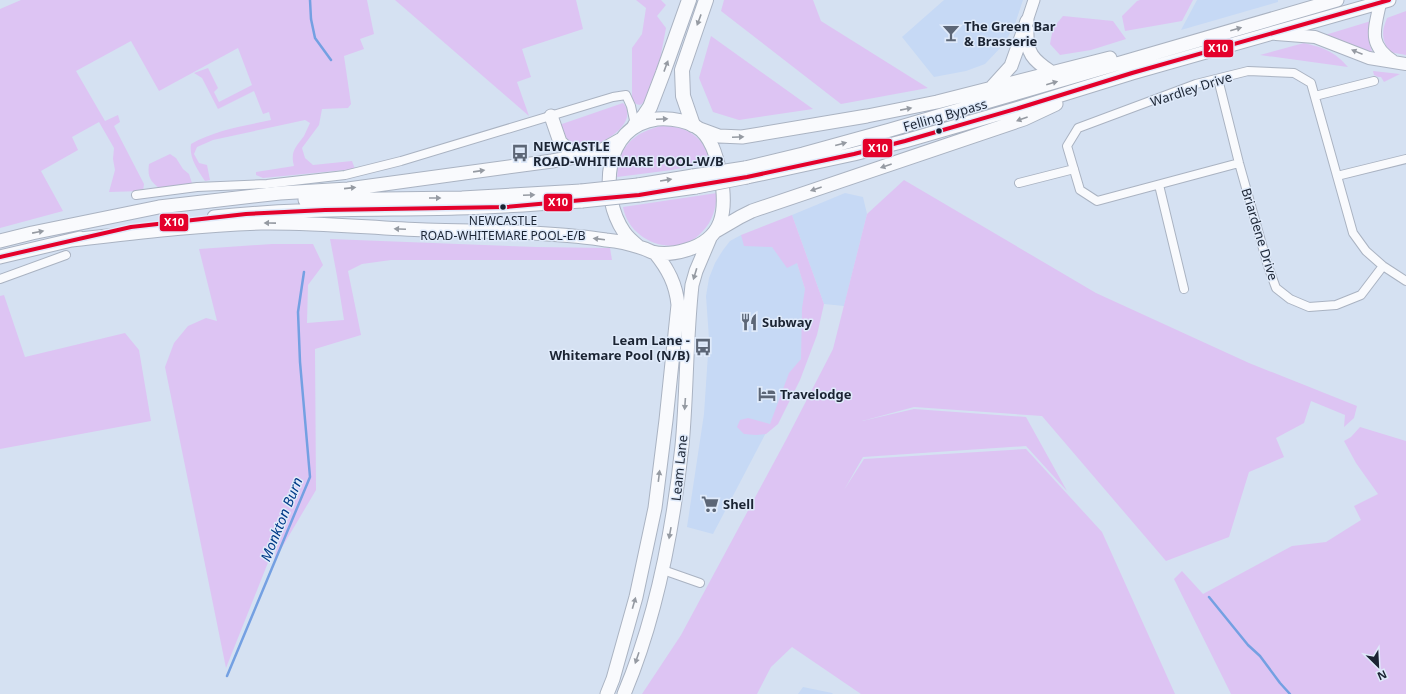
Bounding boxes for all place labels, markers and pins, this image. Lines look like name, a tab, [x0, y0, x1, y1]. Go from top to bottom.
place label: The Green Bar & Brasserie	[964, 17, 1056, 50]
bar icon: The Green Bar & Brasserie	[941, 23, 961, 43]
unlabelled marker	[934, 126, 944, 136]
place label: NEWCASTLE ROAD-WHITEMARE POOL-W/B	[533, 137, 724, 170]
bus stop icon: NEWCASTLE ROAD-WHITEMARE POOL-W/B	[510, 143, 530, 163]
marker: NEWCASTLE ROAD-WHITEMARE POOL-E/B	[498, 202, 508, 212]
place label: NEWCASTLE ROAD-WHITEMARE POOL-E/B	[420, 212, 586, 244]
restaurant icon: Subway	[739, 312, 759, 332]
place label: Subway	[762, 313, 812, 331]
place label: Leam Lane - Whitemare Pool (N/B)	[550, 331, 690, 364]
bus stop icon: Leam Lane - Whitemare Pool (N/B)	[693, 337, 713, 357]
hotel icon: Travelodge	[757, 384, 777, 404]
place label: Travelodge	[780, 385, 852, 403]
supermarket icon: Shell	[700, 494, 720, 514]
place label: Shell	[723, 495, 754, 513]

